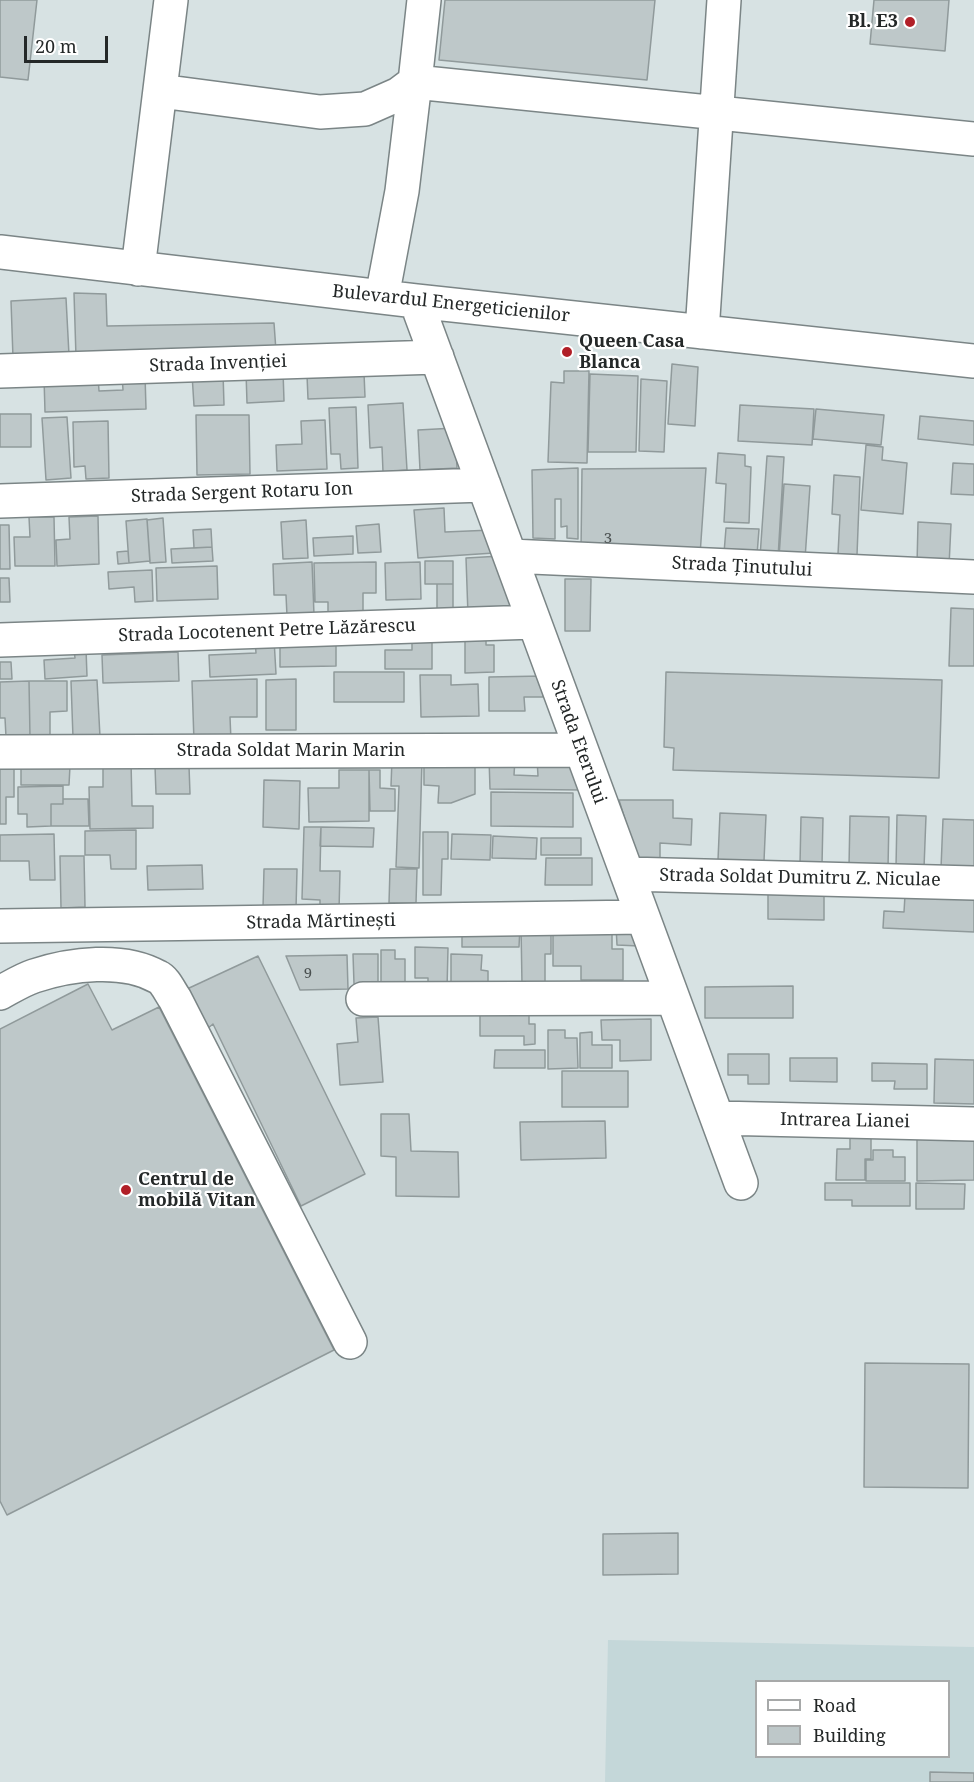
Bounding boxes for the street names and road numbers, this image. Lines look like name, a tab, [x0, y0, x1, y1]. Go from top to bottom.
street label: Bulevardul Energeticienilor	[331, 281, 571, 327]
street label: Strada Invenției	[149, 351, 287, 377]
street label: Strada Sergent Rotaru Ion	[131, 478, 353, 508]
street label: Strada Ținutului	[671, 553, 813, 581]
street label: Strada Locotenent Petre Lăzărescu	[118, 615, 416, 647]
street label: Strada Eterului	[546, 677, 610, 807]
street label: Strada Soldat Marin Marin	[177, 740, 405, 762]
street label: Strada Soldat Dumitru Z. Niculae	[659, 865, 941, 891]
street label: Strada Mărtinești	[246, 910, 396, 934]
street label: Intrarea Lianei	[780, 1109, 910, 1133]

